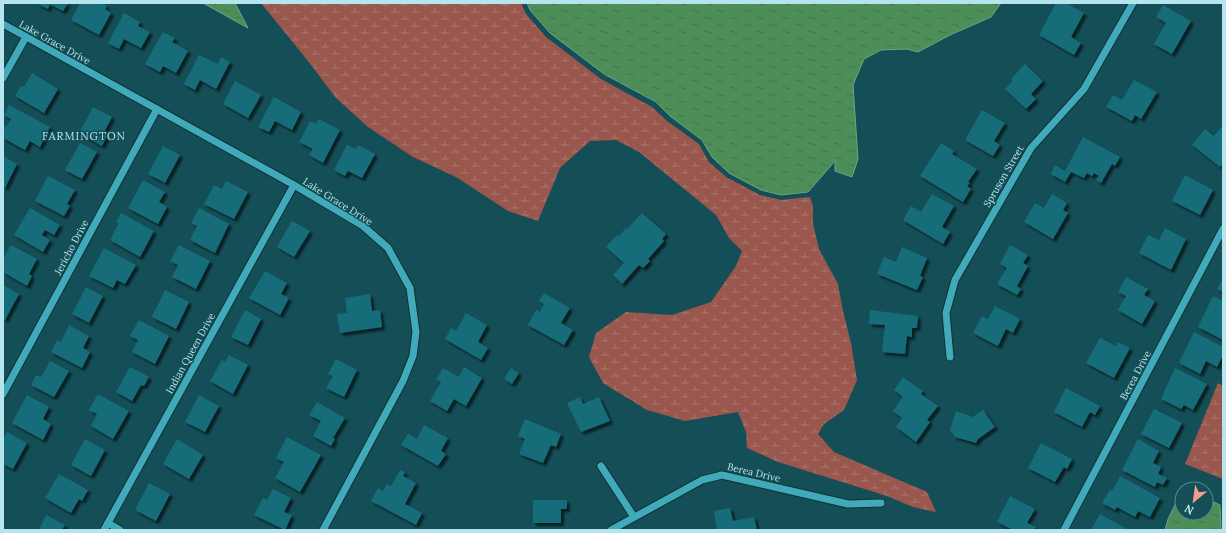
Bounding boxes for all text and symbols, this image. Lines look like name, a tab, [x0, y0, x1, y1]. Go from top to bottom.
street label: Lake Grace Drive	[17, 17, 93, 68]
district label: FARMINGTON	[42, 129, 126, 143]
street label: Spruson Street	[980, 143, 1026, 210]
street label: Lake Grace Drive	[300, 175, 376, 228]
street label: Jericho Drive	[51, 217, 92, 278]
street label: Indian Queen Drive	[163, 310, 218, 396]
street label: Berea Drive	[1117, 348, 1154, 402]
street label: Berea Drive	[726, 460, 782, 485]
north arrow	[1174, 481, 1214, 521]
text: N	[1182, 501, 1196, 518]

